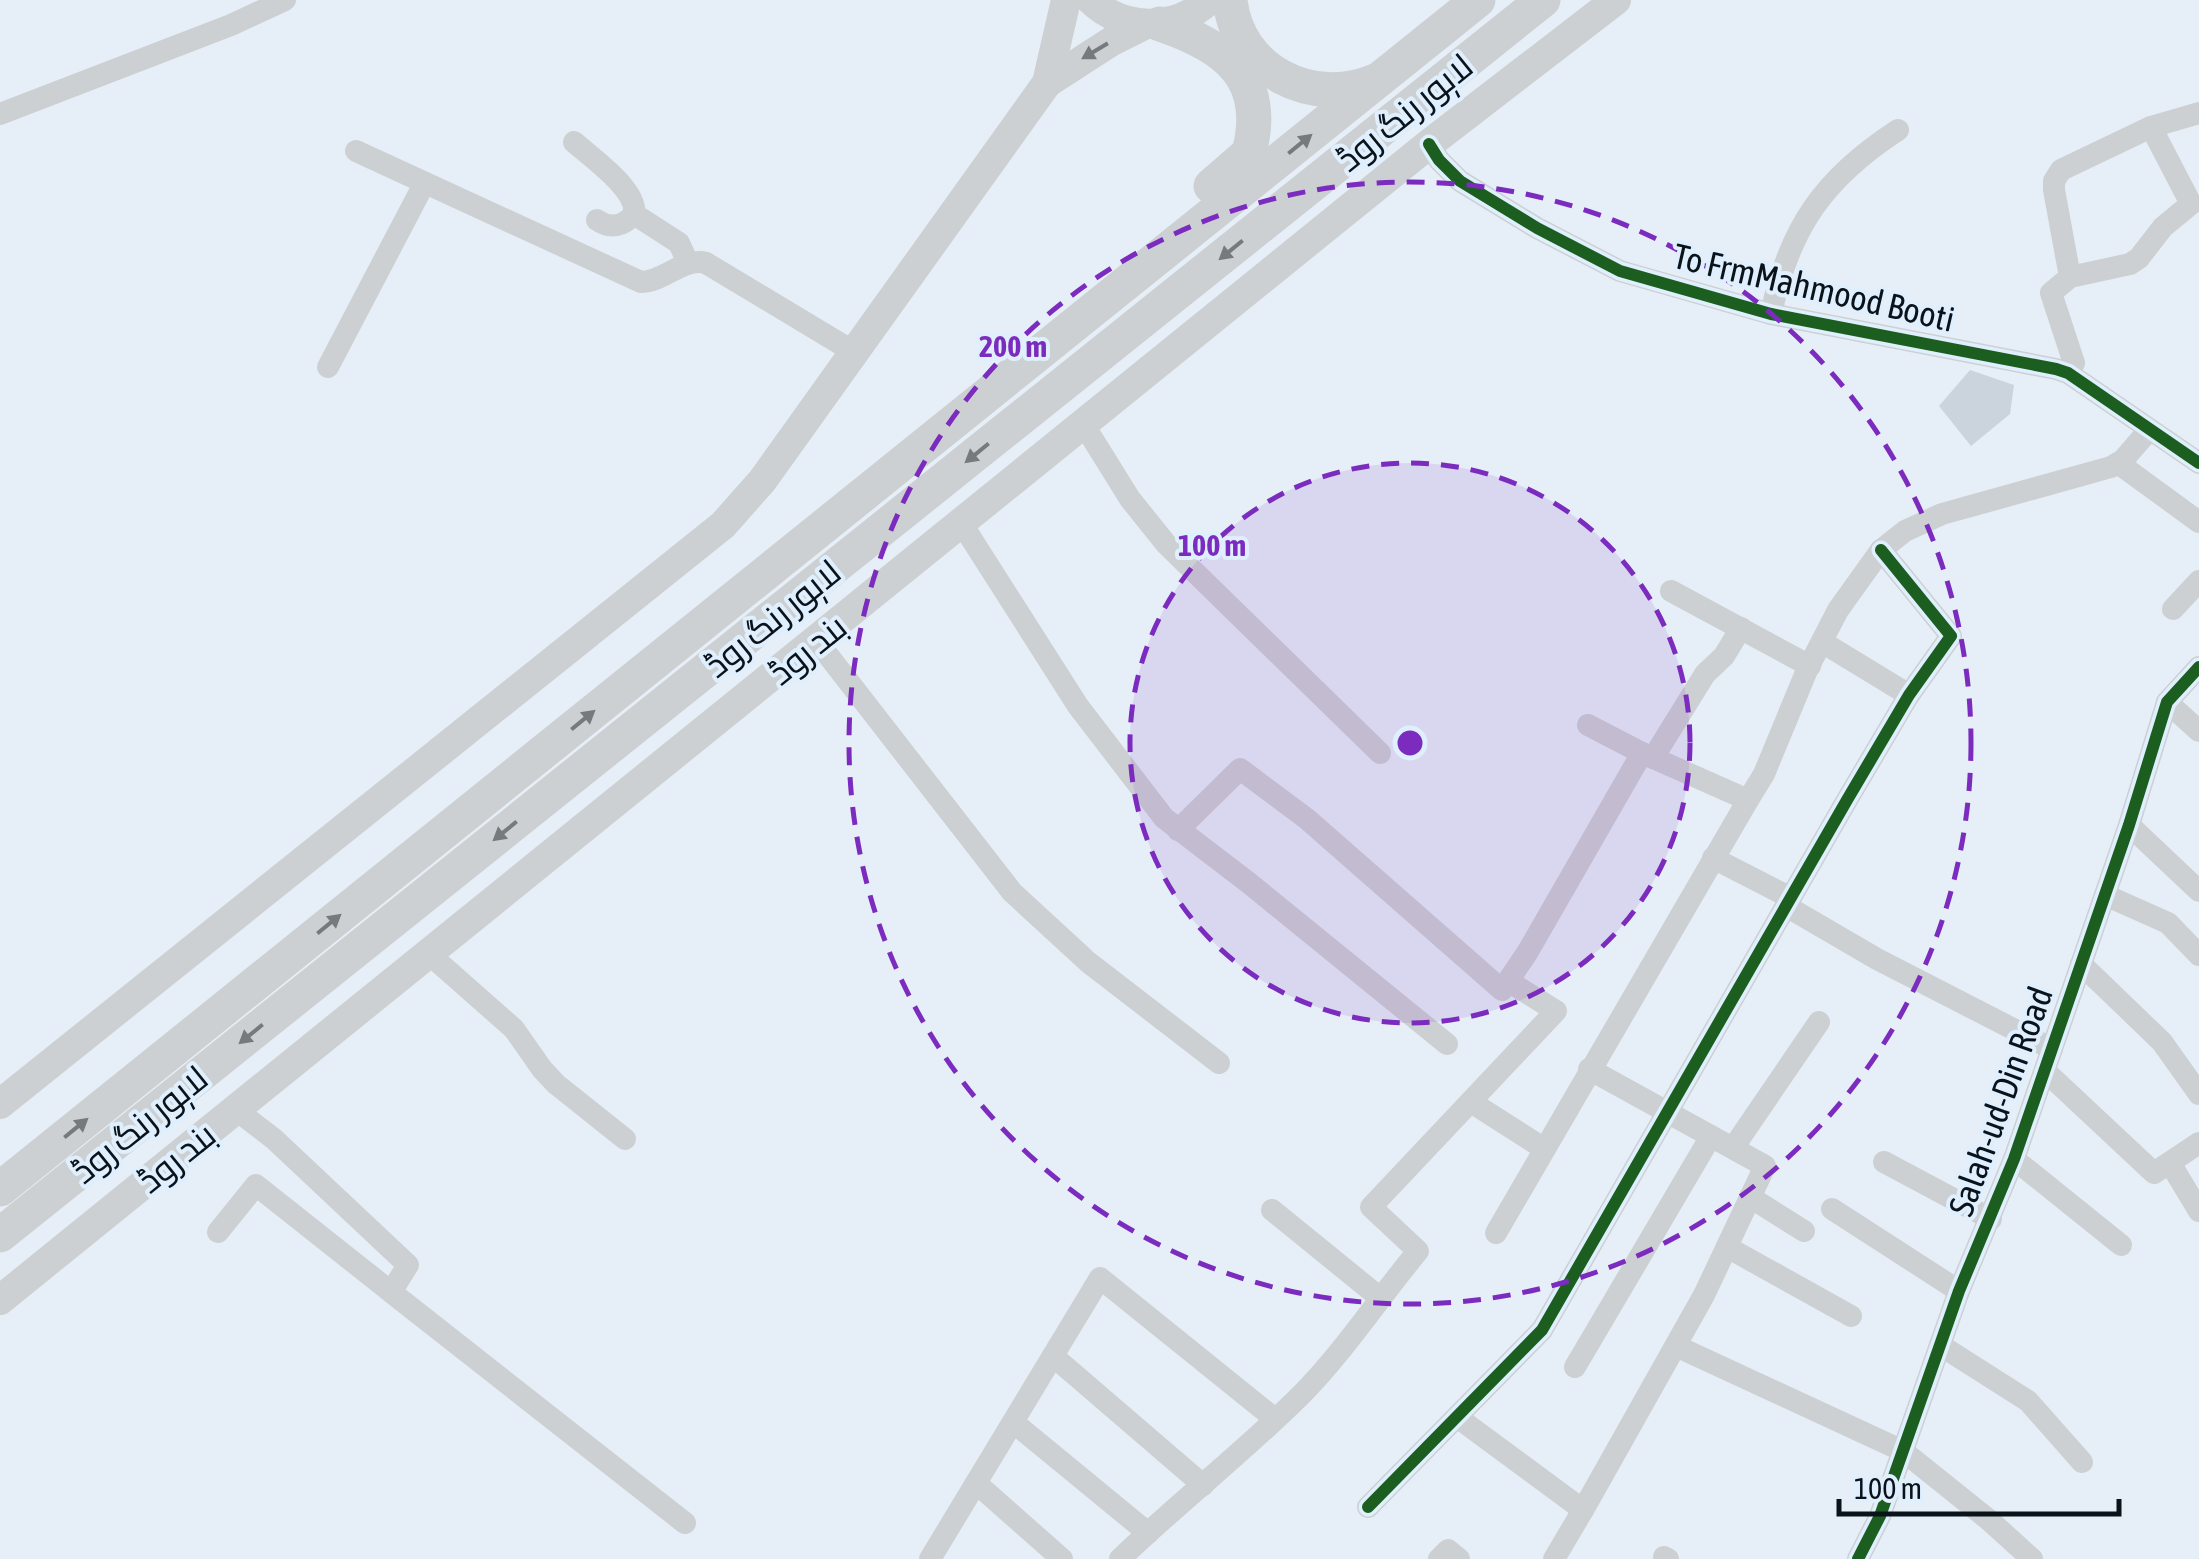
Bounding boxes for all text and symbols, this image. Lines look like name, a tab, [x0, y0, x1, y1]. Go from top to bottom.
one-way arrow	[1081, 42, 1109, 59]
street label: لاہور رنگ روڈ	[1328, 45, 1483, 182]
one-way arrow	[1287, 134, 1312, 155]
street label: To FrmMahmood Booti	[1670, 235, 1958, 339]
one-way arrow	[1218, 239, 1244, 260]
text: 200 m	[979, 329, 1047, 363]
one-way arrow	[964, 442, 990, 463]
text: 100 m	[1178, 528, 1246, 562]
street label: لاہور رنگ روڈ	[696, 551, 851, 688]
street label: بند روڈ	[760, 606, 855, 693]
one-way arrow	[570, 710, 595, 731]
centre of rings	[1392, 725, 1428, 761]
one-way arrow	[492, 820, 517, 841]
one-way arrow	[317, 914, 342, 935]
street label: Salah-ud-Din Road	[1940, 981, 2060, 1221]
one-way arrow	[238, 1023, 264, 1044]
street label: لاہور رنگ روڈ	[63, 1057, 218, 1194]
street label: بند روڈ	[129, 1114, 224, 1201]
one-way arrow	[63, 1118, 89, 1138]
scale bar	[1839, 1454, 2119, 1516]
text: 100 m	[1854, 1471, 1922, 1505]

